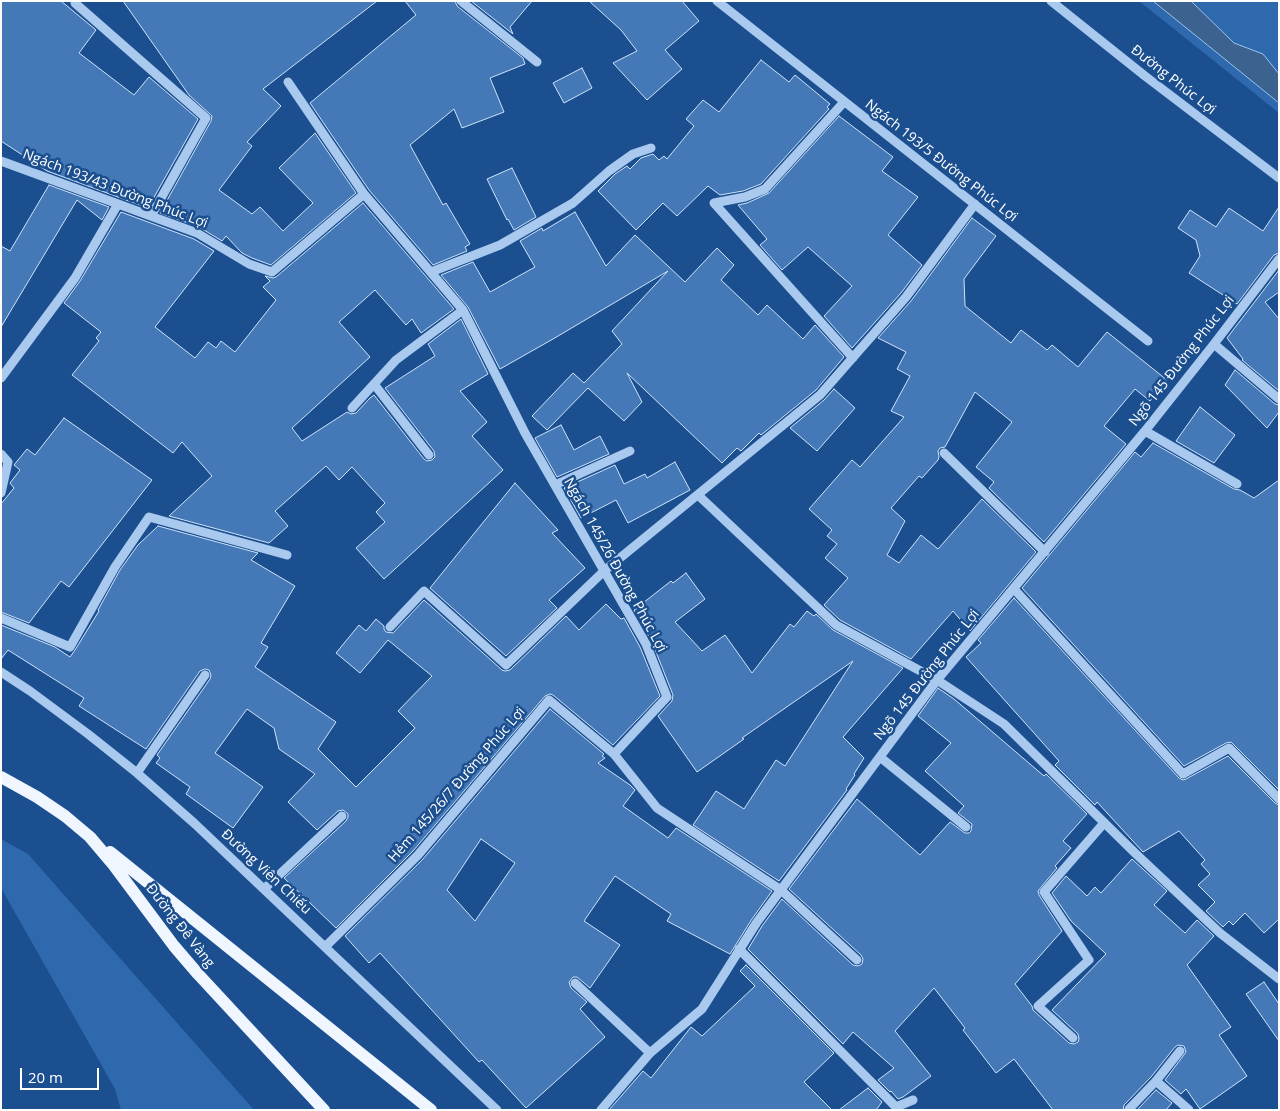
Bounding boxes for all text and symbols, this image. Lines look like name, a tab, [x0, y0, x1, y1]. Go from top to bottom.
street label: Đường Phúc Lợi	[1127, 42, 1219, 118]
street label: Ngách 193/5 Đường Phúc Lợi	[861, 96, 1021, 226]
street label: Ngách 193/43 Đường Phúc Lợi	[20, 146, 210, 232]
street label: Ngõ 145 Đường Phúc Lợi	[1126, 292, 1238, 430]
street label: Ngách 145/26 Đường Phúc Lợi	[560, 475, 670, 655]
street label: Ngõ 145 Đường Phúc Lợi	[871, 606, 983, 744]
street label: Hẻm 145/26/7 Đường Phúc Lợi	[385, 704, 529, 866]
street label: Đường Viên Chiếu	[217, 826, 315, 918]
street label: Đường Đê Vàng	[142, 881, 218, 971]
scale bar	[22, 1058, 101, 1090]
text: 20 m	[28, 1067, 63, 1087]

